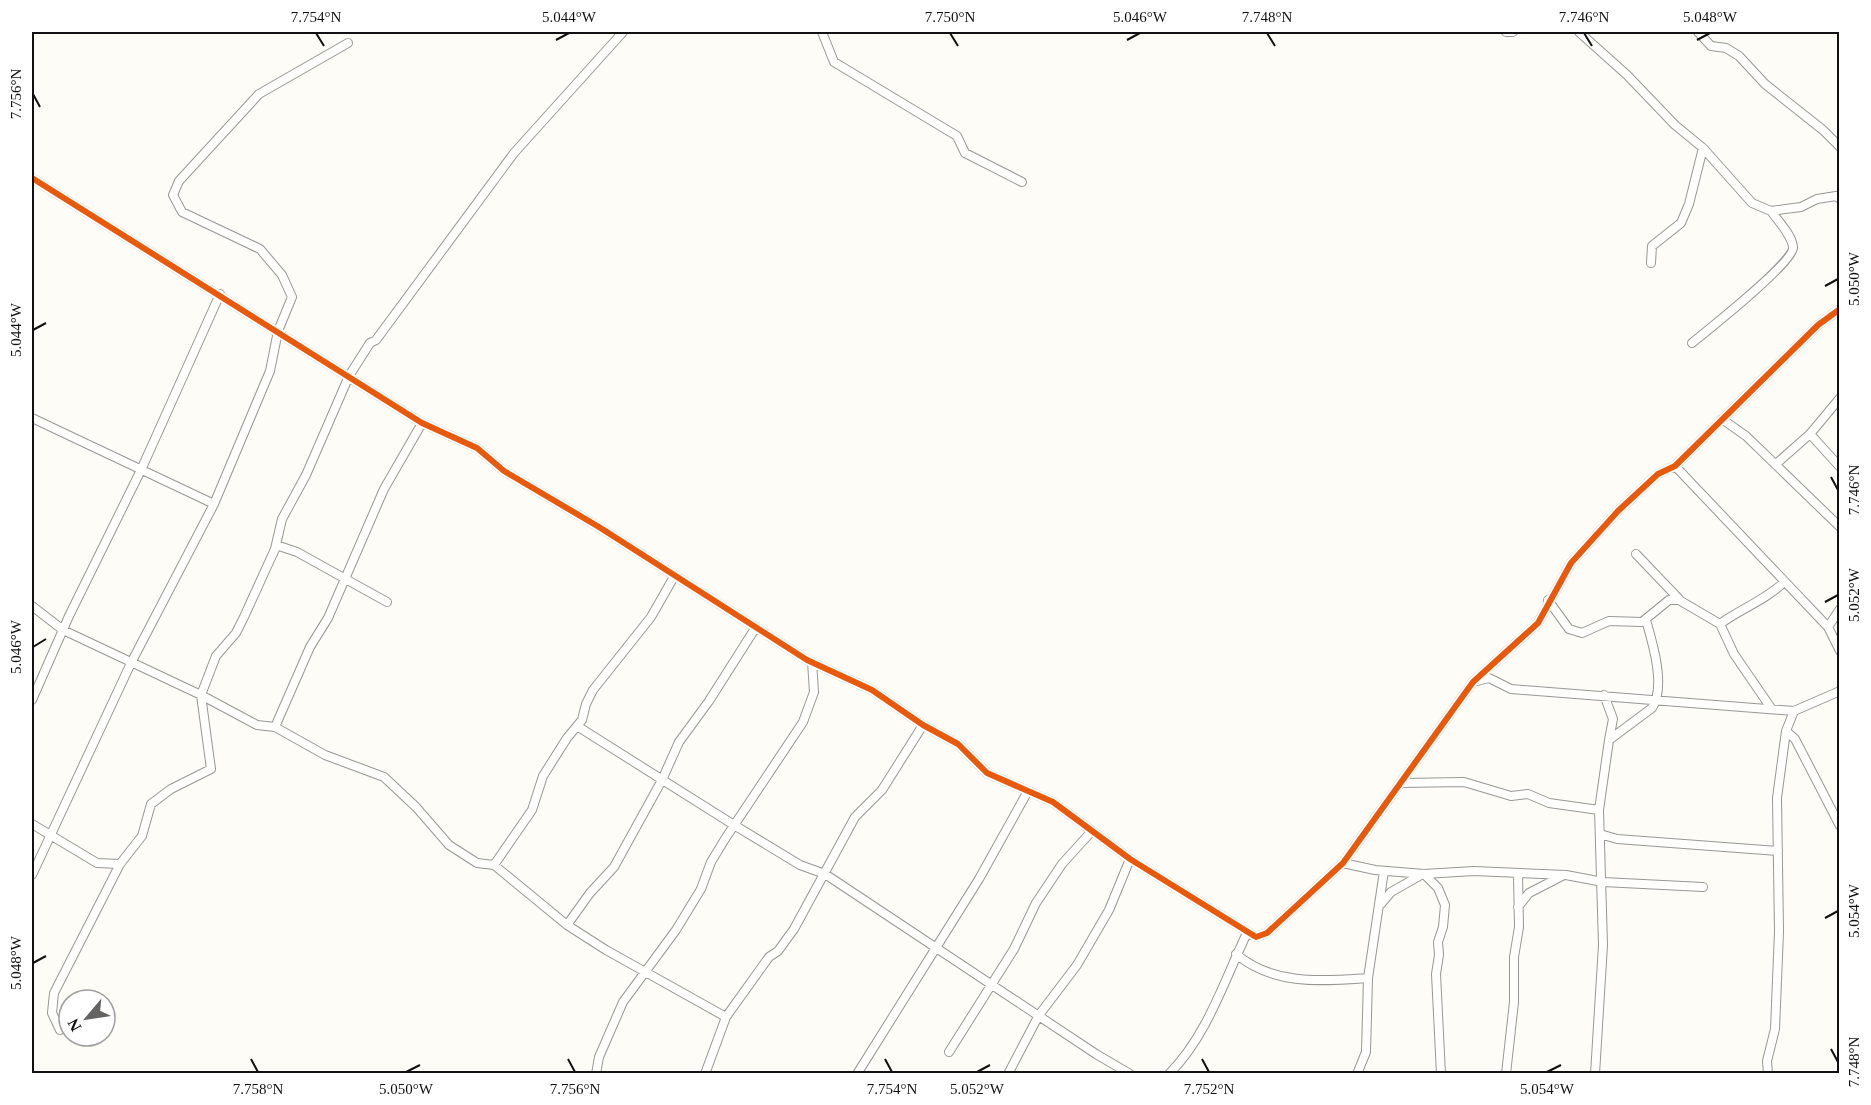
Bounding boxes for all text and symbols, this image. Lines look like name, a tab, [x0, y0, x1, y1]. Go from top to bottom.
text: 7.754°N	[291, 9, 341, 25]
text: 5.044°W	[542, 9, 597, 25]
text: 7.750°N	[925, 9, 975, 25]
text: 5.046°W	[1113, 9, 1168, 25]
text: 7.748°N	[1242, 9, 1292, 25]
text: 7.746°N	[1559, 9, 1609, 25]
text: 5.048°W	[1683, 9, 1738, 25]
text: 7.756°N	[8, 69, 24, 119]
text: 5.050°W	[1846, 251, 1862, 306]
text: 5.044°W	[8, 302, 24, 357]
text: 7.746°N	[1846, 465, 1862, 515]
text: 5.052°W	[1846, 567, 1862, 622]
text: 5.046°W	[8, 619, 24, 674]
text: 5.054°W	[1846, 883, 1862, 938]
text: 5.048°W	[8, 935, 24, 990]
north arrow	[57, 988, 117, 1048]
text: N	[64, 1015, 85, 1034]
text: 7.748°N	[1846, 1037, 1862, 1087]
text: 7.758°N	[233, 1081, 283, 1097]
text: 5.050°W	[379, 1081, 434, 1097]
text: 7.756°N	[550, 1081, 600, 1097]
text: 7.754°N	[867, 1081, 917, 1097]
text: 5.052°W	[950, 1081, 1005, 1097]
text: 7.752°N	[1184, 1081, 1234, 1097]
text: 5.054°W	[1520, 1081, 1575, 1097]

